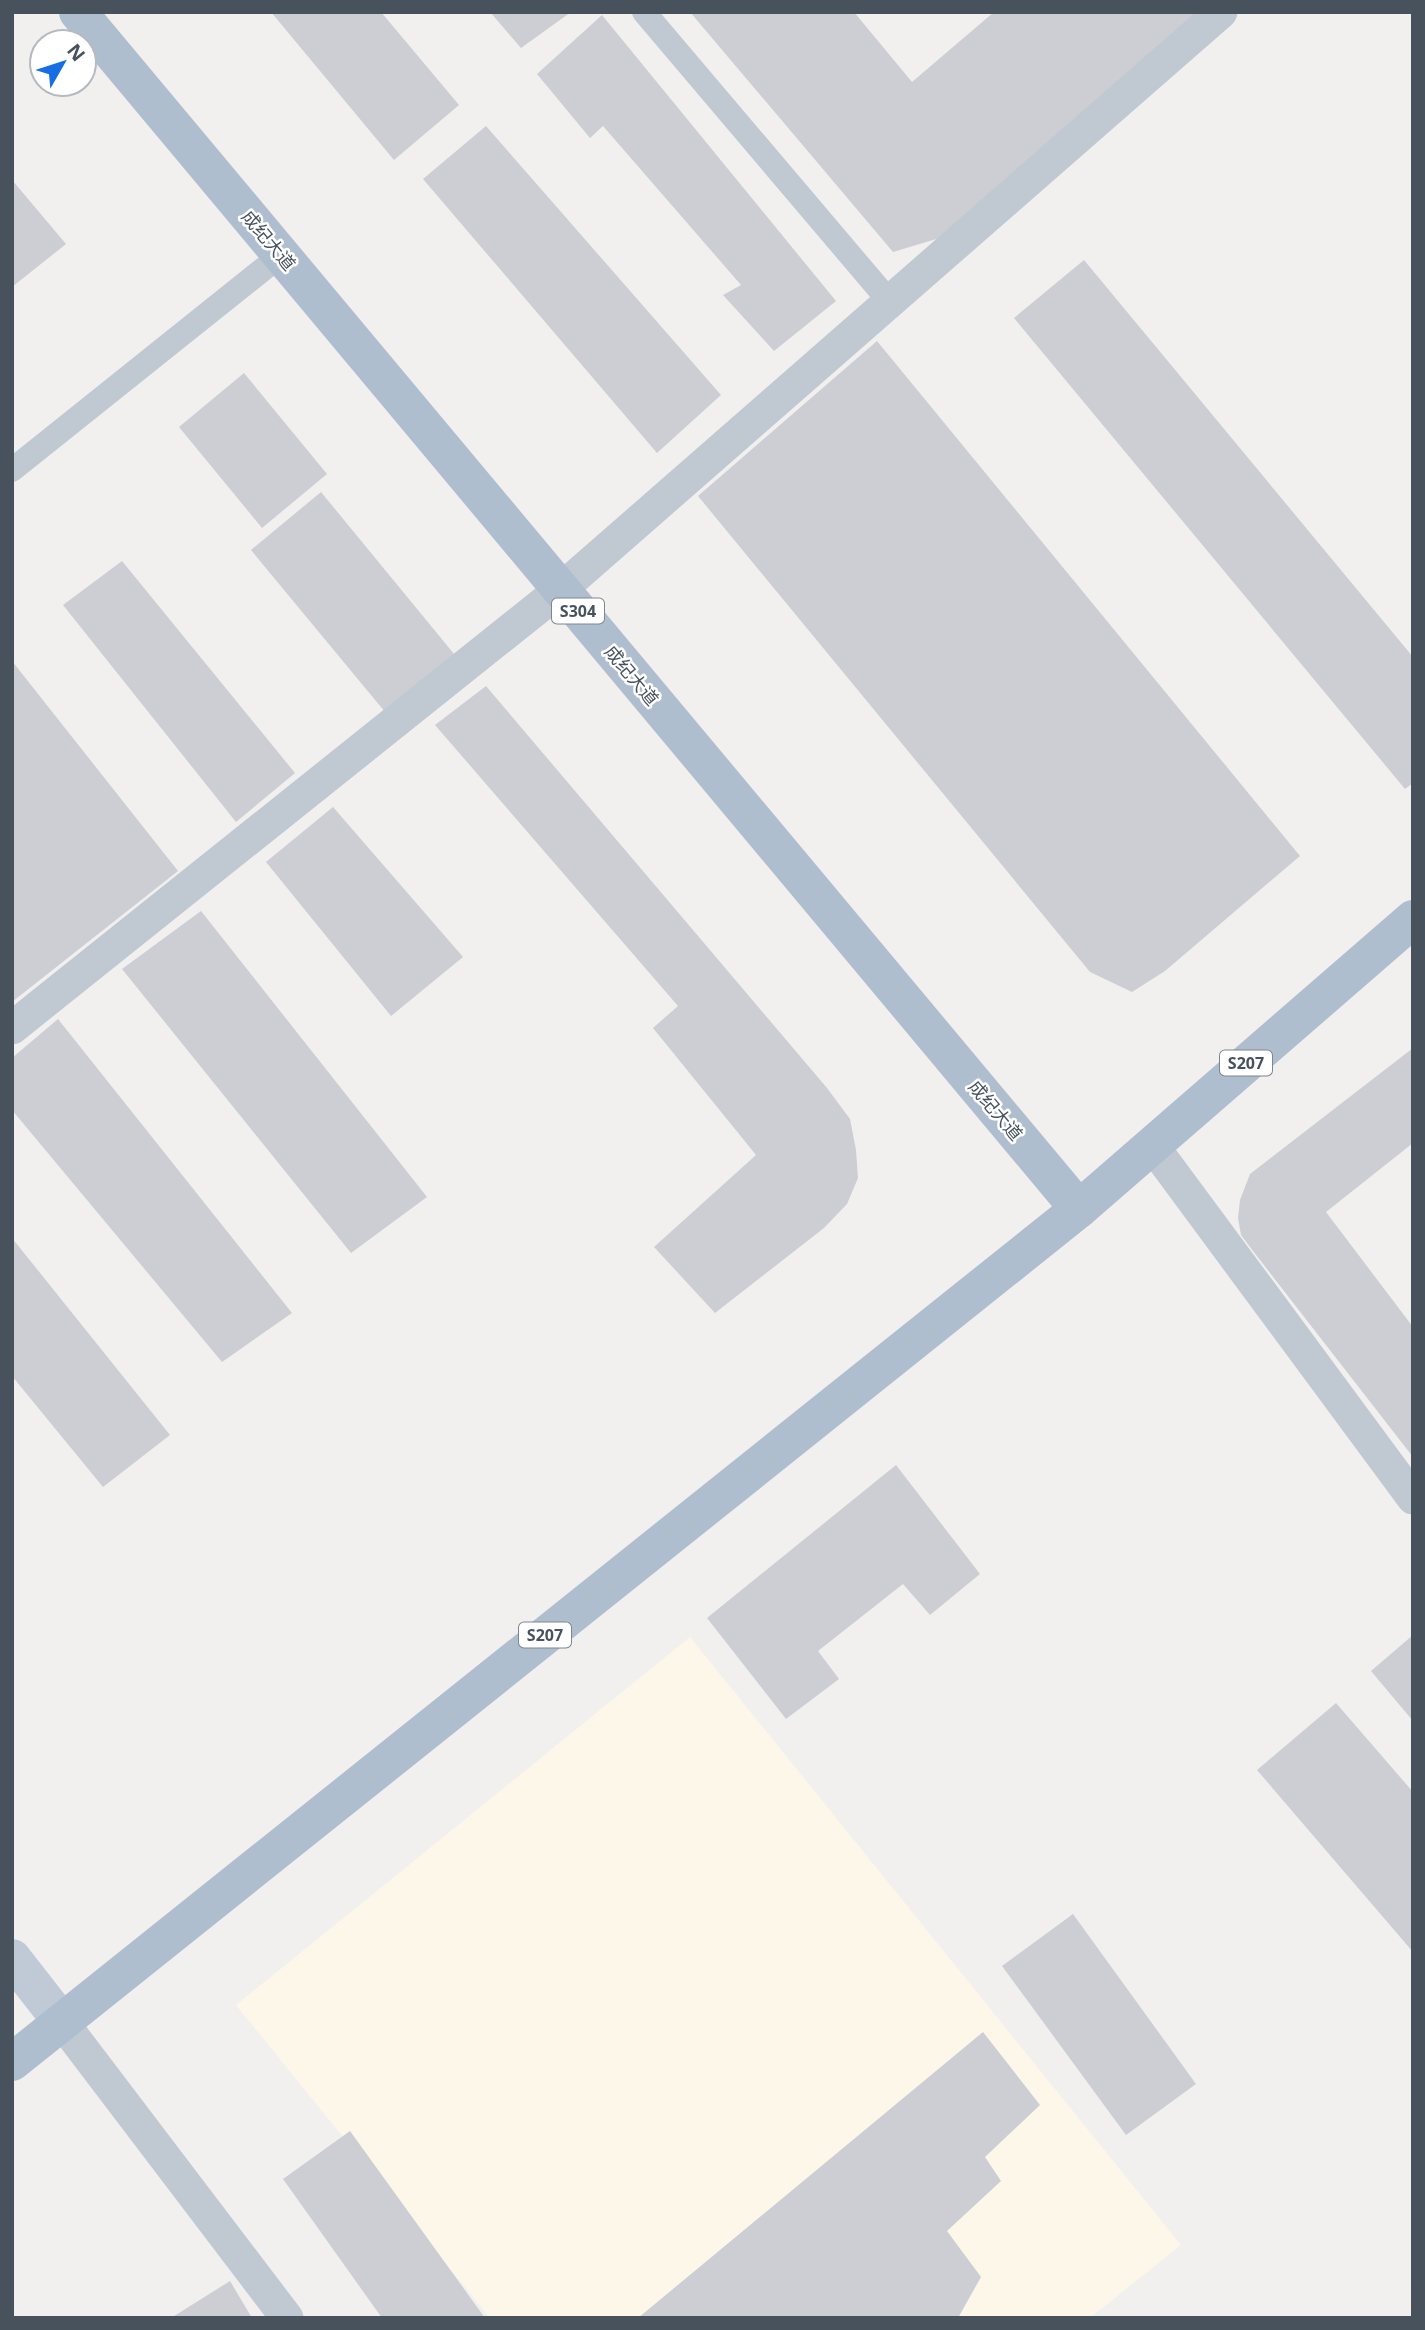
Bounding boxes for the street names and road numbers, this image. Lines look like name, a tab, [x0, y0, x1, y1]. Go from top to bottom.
street label: 成纪大道	[237, 205, 301, 275]
road number: S304	[552, 598, 604, 624]
street label: 成纪大道	[600, 640, 664, 710]
road number: S207	[1220, 1050, 1272, 1076]
street label: 成纪大道	[964, 1075, 1028, 1145]
road number: S207	[519, 1623, 571, 1648]

